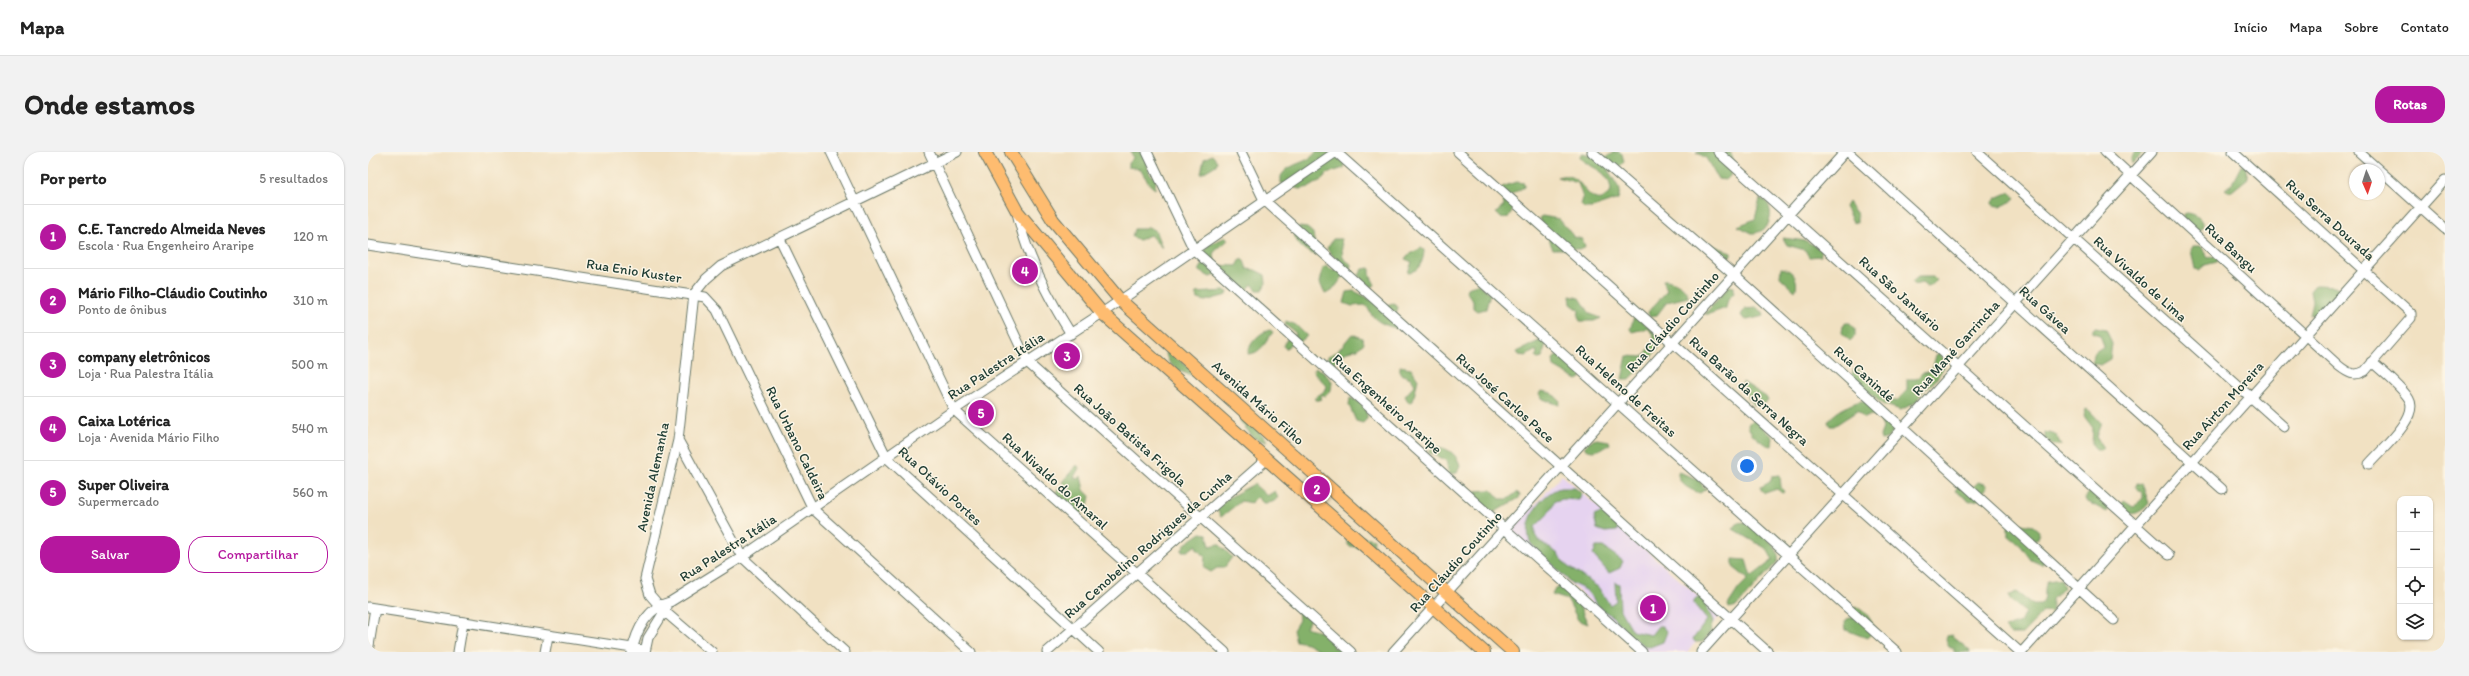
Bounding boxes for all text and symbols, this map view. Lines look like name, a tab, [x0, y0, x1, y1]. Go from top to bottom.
text: Mapa	[20, 16, 64, 39]
text: Início	[2234, 19, 2268, 36]
text: Mapa	[2290, 19, 2322, 36]
text: Sobre	[2344, 19, 2378, 36]
text: Contato	[2400, 19, 2449, 36]
button: Rotas	[2375, 86, 2445, 123]
text: Onde estamos	[24, 87, 195, 121]
north arrow	[2349, 164, 2385, 200]
text: Por perto	[40, 168, 107, 188]
text: 5 resultados	[259, 171, 328, 186]
street label: Rua Serra Dourada	[2282, 176, 2378, 264]
text: C.E. Tancredo Almeida Neves	[78, 220, 266, 238]
street label: Rua Bangu	[2201, 220, 2261, 277]
text: 1	[50, 229, 56, 244]
text: 120 m	[293, 229, 328, 244]
street label: Rua Vivaldo de Lima	[2090, 233, 2190, 326]
text: Escola · Rua Engenheiro Araripe	[78, 238, 254, 253]
street label: Rua São Januário	[1855, 253, 1945, 335]
street label: Rua Enio Kuster	[585, 255, 683, 287]
pin: 4	[1012, 256, 1038, 286]
street label: Rua Cláudio Coutinho	[1623, 268, 1723, 376]
street label: Rua Gávea	[2016, 282, 2075, 338]
text: Mário Filho-Cláudio Coutinho	[78, 284, 267, 302]
text: 2	[50, 293, 56, 308]
text: 310 m	[293, 293, 328, 308]
street label: Rua Mané Garrincha	[1909, 296, 2004, 399]
text: Ponto de ônibus	[78, 302, 167, 317]
street label: Rua Palestra Itália	[944, 328, 1048, 404]
street label: Rua Barão da Serra Negra	[1686, 333, 1813, 450]
pin: 3	[1054, 341, 1080, 371]
street label: Rua Heleno de Freitas	[1572, 341, 1680, 441]
street label: Rua Canindé	[1830, 342, 1898, 406]
text: company eletrônicos	[78, 348, 210, 366]
street label: Rua José Carlos Pace	[1452, 349, 1558, 447]
street label: Rua Engenheiro Araripe	[1329, 350, 1445, 458]
text: 3	[49, 357, 57, 372]
text: 500 m	[291, 357, 328, 372]
street label: Avenida Mário Filho	[1208, 357, 1308, 449]
street label: Rua Airton Moreira	[2179, 358, 2268, 454]
text: Loja · Rua Palestra Itália	[78, 366, 214, 381]
street label: Rua João Batista Frigola	[1070, 380, 1190, 491]
street label: Rua Urbano Caldeira	[762, 384, 832, 503]
pin: 5	[968, 398, 994, 428]
text: Caixa Lotérica	[78, 412, 171, 430]
street label: Avenida Alemanha	[633, 420, 673, 533]
text: 4	[49, 421, 57, 436]
text: 540 m	[291, 421, 328, 436]
street label: Rua Nivaldo do Amaral	[999, 429, 1112, 533]
text: Loja · Avenida Mário Filho	[78, 430, 219, 445]
street label: Rua Otávio Portes	[895, 443, 985, 529]
your location	[1737, 456, 1757, 476]
street label: Rua Cenobelino Rodrigues da Cunha	[1061, 468, 1235, 622]
pin: 2	[1304, 474, 1330, 504]
text: Super Oliveira	[78, 476, 169, 494]
text: 5	[50, 485, 56, 500]
text: 560 m	[292, 485, 328, 500]
text: Supermercado	[78, 494, 159, 509]
map controls	[2397, 496, 2433, 640]
button: +	[2397, 496, 2433, 532]
street label: Rua Cláudio Coutinho	[1406, 508, 1506, 616]
street label: Rua Palestra Itália	[676, 510, 780, 586]
button: −	[2397, 532, 2433, 568]
button: Salvar	[40, 536, 180, 573]
button: Compartilhar	[188, 536, 328, 573]
button: locate	[2397, 568, 2433, 604]
pin: 1	[1640, 593, 1666, 623]
button: layers	[2397, 604, 2433, 640]

